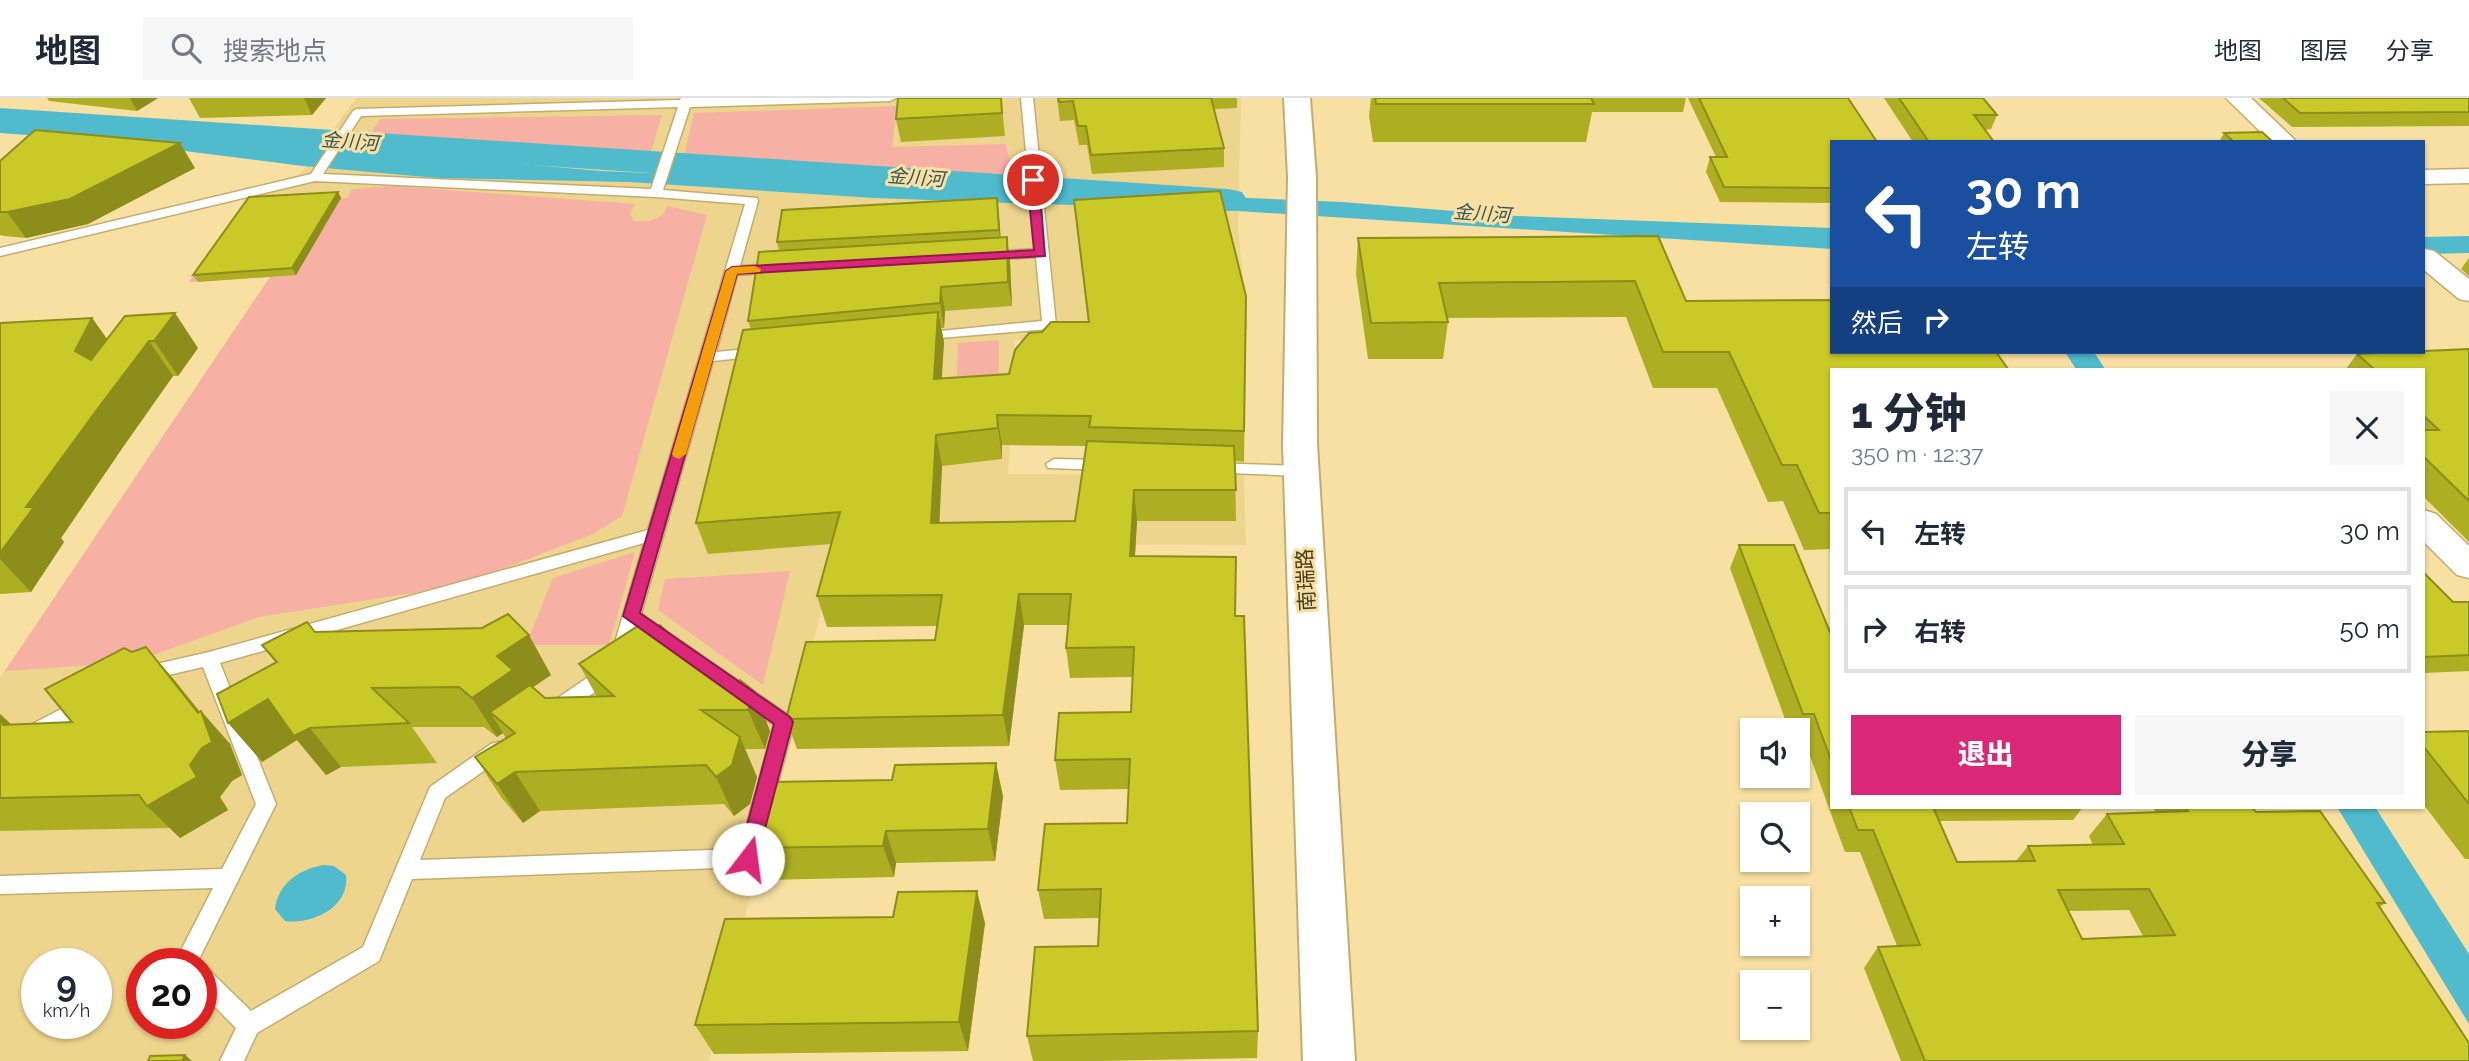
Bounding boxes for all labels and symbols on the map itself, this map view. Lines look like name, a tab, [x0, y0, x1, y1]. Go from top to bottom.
water label: 金川河	[321, 128, 383, 154]
pin	[1003, 150, 1063, 210]
water label: 金川河	[887, 164, 949, 190]
water label: 金川河	[1453, 200, 1515, 226]
street label: 南瑞路	[1291, 548, 1320, 612]
position arrow	[711, 822, 785, 896]
speed limit sign: 20	[126, 948, 217, 1039]

